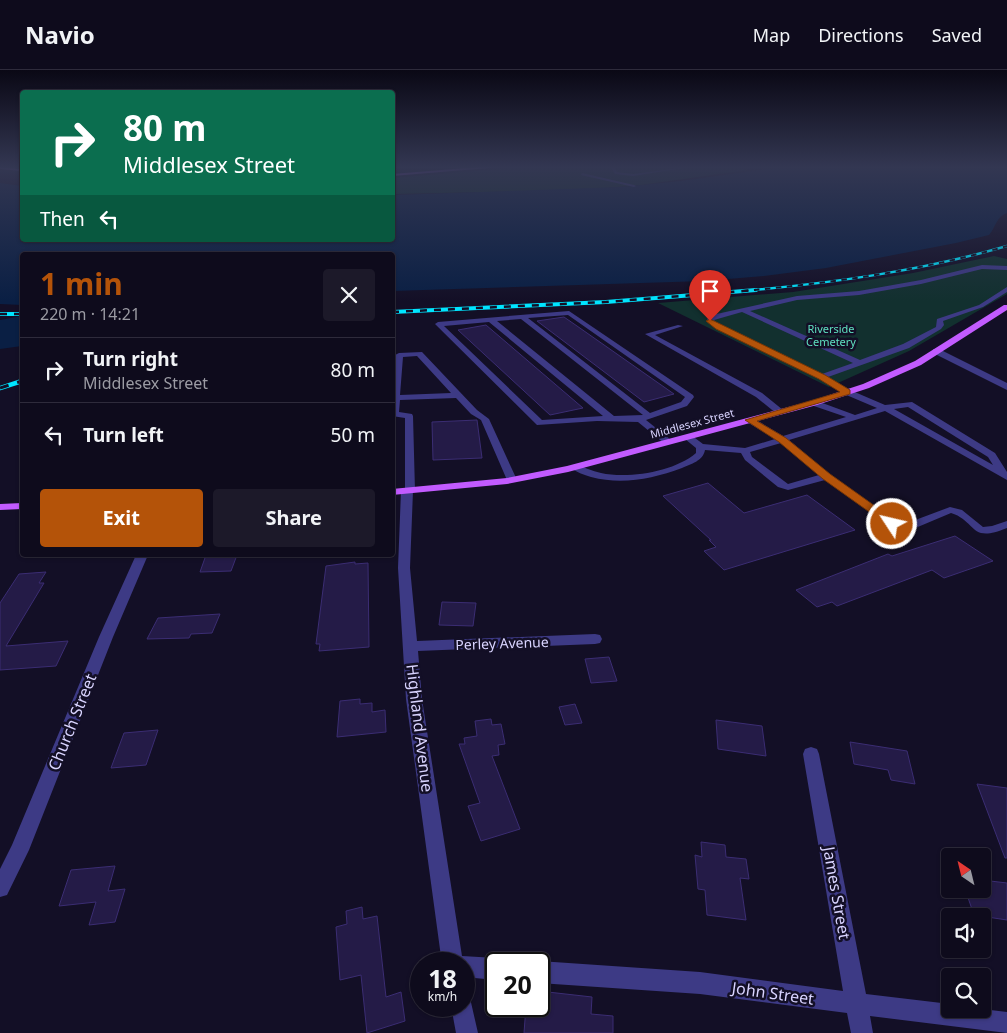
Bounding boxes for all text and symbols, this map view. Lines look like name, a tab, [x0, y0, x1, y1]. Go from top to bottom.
text: Navio	[25, 18, 95, 51]
text: Map	[753, 23, 790, 47]
text: Directions	[818, 23, 904, 47]
text: Saved	[932, 23, 982, 47]
text: 80 m	[123, 104, 206, 151]
icon: right	[40, 110, 105, 175]
text: Middlesex Street	[123, 149, 295, 179]
icon: left	[95, 205, 123, 233]
text: Then	[40, 206, 85, 232]
text: 1 min	[40, 263, 123, 304]
button: close	[323, 269, 375, 321]
pin	[689, 270, 731, 321]
icon: arrive	[696, 277, 724, 305]
text: 220 m · 14:21	[40, 303, 140, 325]
park label: Riverside Cemetery	[806, 321, 856, 349]
text: Turn right	[83, 346, 178, 372]
icon: right	[40, 356, 68, 384]
text: 80 m	[331, 357, 375, 383]
text: Middlesex Street	[83, 372, 208, 394]
street label: Middlesex Street	[649, 405, 736, 441]
icon: left	[40, 421, 68, 449]
text: Turn left	[83, 422, 164, 448]
text: 50 m	[331, 422, 375, 448]
button: Exit	[40, 489, 203, 547]
button: Share	[213, 489, 375, 547]
position arrow	[865, 497, 917, 549]
street label: Perley Avenue	[455, 632, 549, 654]
street label: Highland Avenue	[401, 663, 439, 793]
street label: Church Street	[43, 670, 101, 774]
street label: James Street	[818, 843, 856, 941]
north arrow	[941, 848, 991, 898]
map controls	[941, 848, 991, 1018]
button: sound	[941, 908, 991, 958]
speed limit sign: 20	[485, 952, 550, 1017]
text: 18	[428, 961, 457, 995]
button: search	[941, 968, 991, 1018]
street label: John Street	[729, 976, 816, 1010]
text: km/h	[428, 988, 457, 1005]

